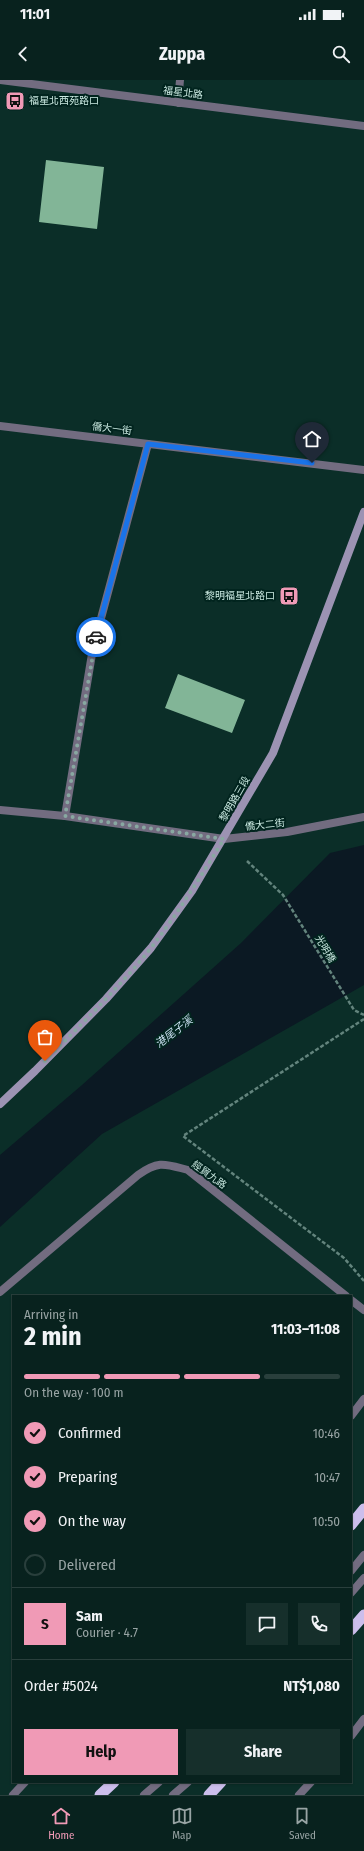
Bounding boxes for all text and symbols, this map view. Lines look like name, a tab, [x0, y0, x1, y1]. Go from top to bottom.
text: 11:01	[20, 5, 50, 23]
icon: back	[12, 43, 34, 65]
text: Zuppa	[159, 43, 205, 65]
icon: search	[330, 43, 352, 65]
street label: 福星北路	[162, 85, 204, 101]
bus stop icon: 福星北西苑路口	[4, 90, 26, 112]
place label: 福星北西苑路口	[29, 95, 99, 107]
street label: 僑大一街	[90, 420, 133, 437]
pin	[295, 422, 329, 463]
icon: home	[301, 428, 323, 450]
bus stop icon: 黎明福星北路口	[278, 585, 300, 607]
place label: 黎明福星北路口	[205, 590, 275, 602]
courier	[76, 617, 116, 657]
icon: car	[85, 626, 107, 648]
street label: 黎明路三段	[217, 774, 253, 824]
street label: 僑大二街	[243, 817, 286, 833]
street label: 光明橋	[312, 933, 338, 965]
water label: 港尾子溪	[153, 1012, 197, 1051]
pin	[28, 1020, 62, 1061]
icon: bag	[34, 1026, 56, 1048]
street label: 經貿九路	[189, 1158, 229, 1192]
text: Arriving in	[24, 1307, 78, 1322]
text: 11:03–11:08	[271, 1320, 340, 1338]
text: 2 min	[24, 1321, 82, 1352]
text: On the way · 100 m	[24, 1385, 124, 1400]
icon: check	[24, 1422, 46, 1444]
text: Confirmed	[58, 1424, 121, 1442]
text: 10:46	[313, 1426, 340, 1441]
icon: check	[24, 1466, 46, 1488]
text: Preparing	[58, 1468, 117, 1486]
text: 10:47	[314, 1470, 340, 1485]
icon: check	[24, 1510, 46, 1532]
text: On the way	[58, 1512, 126, 1530]
text: 10:50	[313, 1514, 340, 1529]
text: Delivered	[58, 1556, 116, 1574]
button: chat	[246, 1603, 288, 1645]
button: phone	[298, 1603, 340, 1645]
text: Sam	[76, 1607, 103, 1625]
text: S	[41, 1615, 49, 1633]
text: Courier · 4.7	[76, 1625, 138, 1640]
text: Order #5024	[24, 1677, 98, 1695]
text: NT$1,080	[283, 1677, 340, 1695]
button: Help	[24, 1729, 178, 1775]
button: Share	[186, 1729, 340, 1775]
tab: Home	[48, 1805, 74, 1842]
tab: Map	[171, 1805, 193, 1842]
tab: Saved	[289, 1805, 316, 1842]

